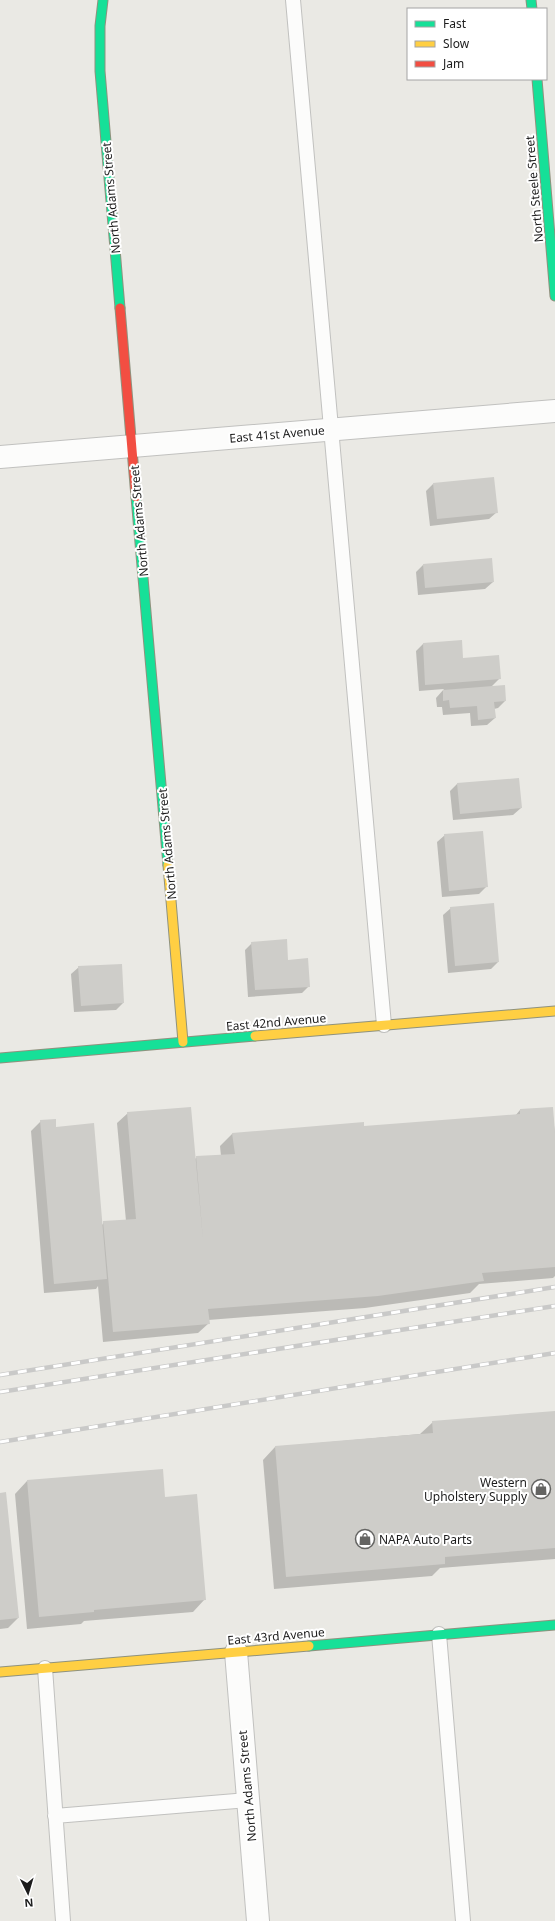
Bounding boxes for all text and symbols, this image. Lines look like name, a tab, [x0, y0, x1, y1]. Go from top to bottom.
legend	[407, 8, 547, 80]
text: Fast	[443, 15, 467, 32]
text: Slow	[443, 35, 470, 52]
text: Jam	[442, 55, 464, 72]
street label: North Steele Street	[521, 134, 547, 243]
street label: North Adams Street	[98, 141, 124, 254]
street label: East 41st Avenue	[229, 421, 326, 447]
street label: North Adams Street	[126, 464, 152, 577]
street label: North Adams Street	[154, 787, 180, 900]
street label: East 42nd Avenue	[225, 1009, 327, 1035]
place label: Western Upholstery Supply	[424, 1474, 528, 1505]
shop icon: Western Upholstery Supply	[530, 1478, 552, 1500]
shop icon: NAPA Auto Parts	[354, 1528, 376, 1550]
place label: NAPA Auto Parts	[379, 1531, 472, 1548]
street label: East 43rd Avenue	[227, 1623, 326, 1649]
street label: North Adams Street	[234, 1729, 260, 1842]
north arrow	[8, 1873, 48, 1913]
text: N	[24, 1896, 34, 1911]

